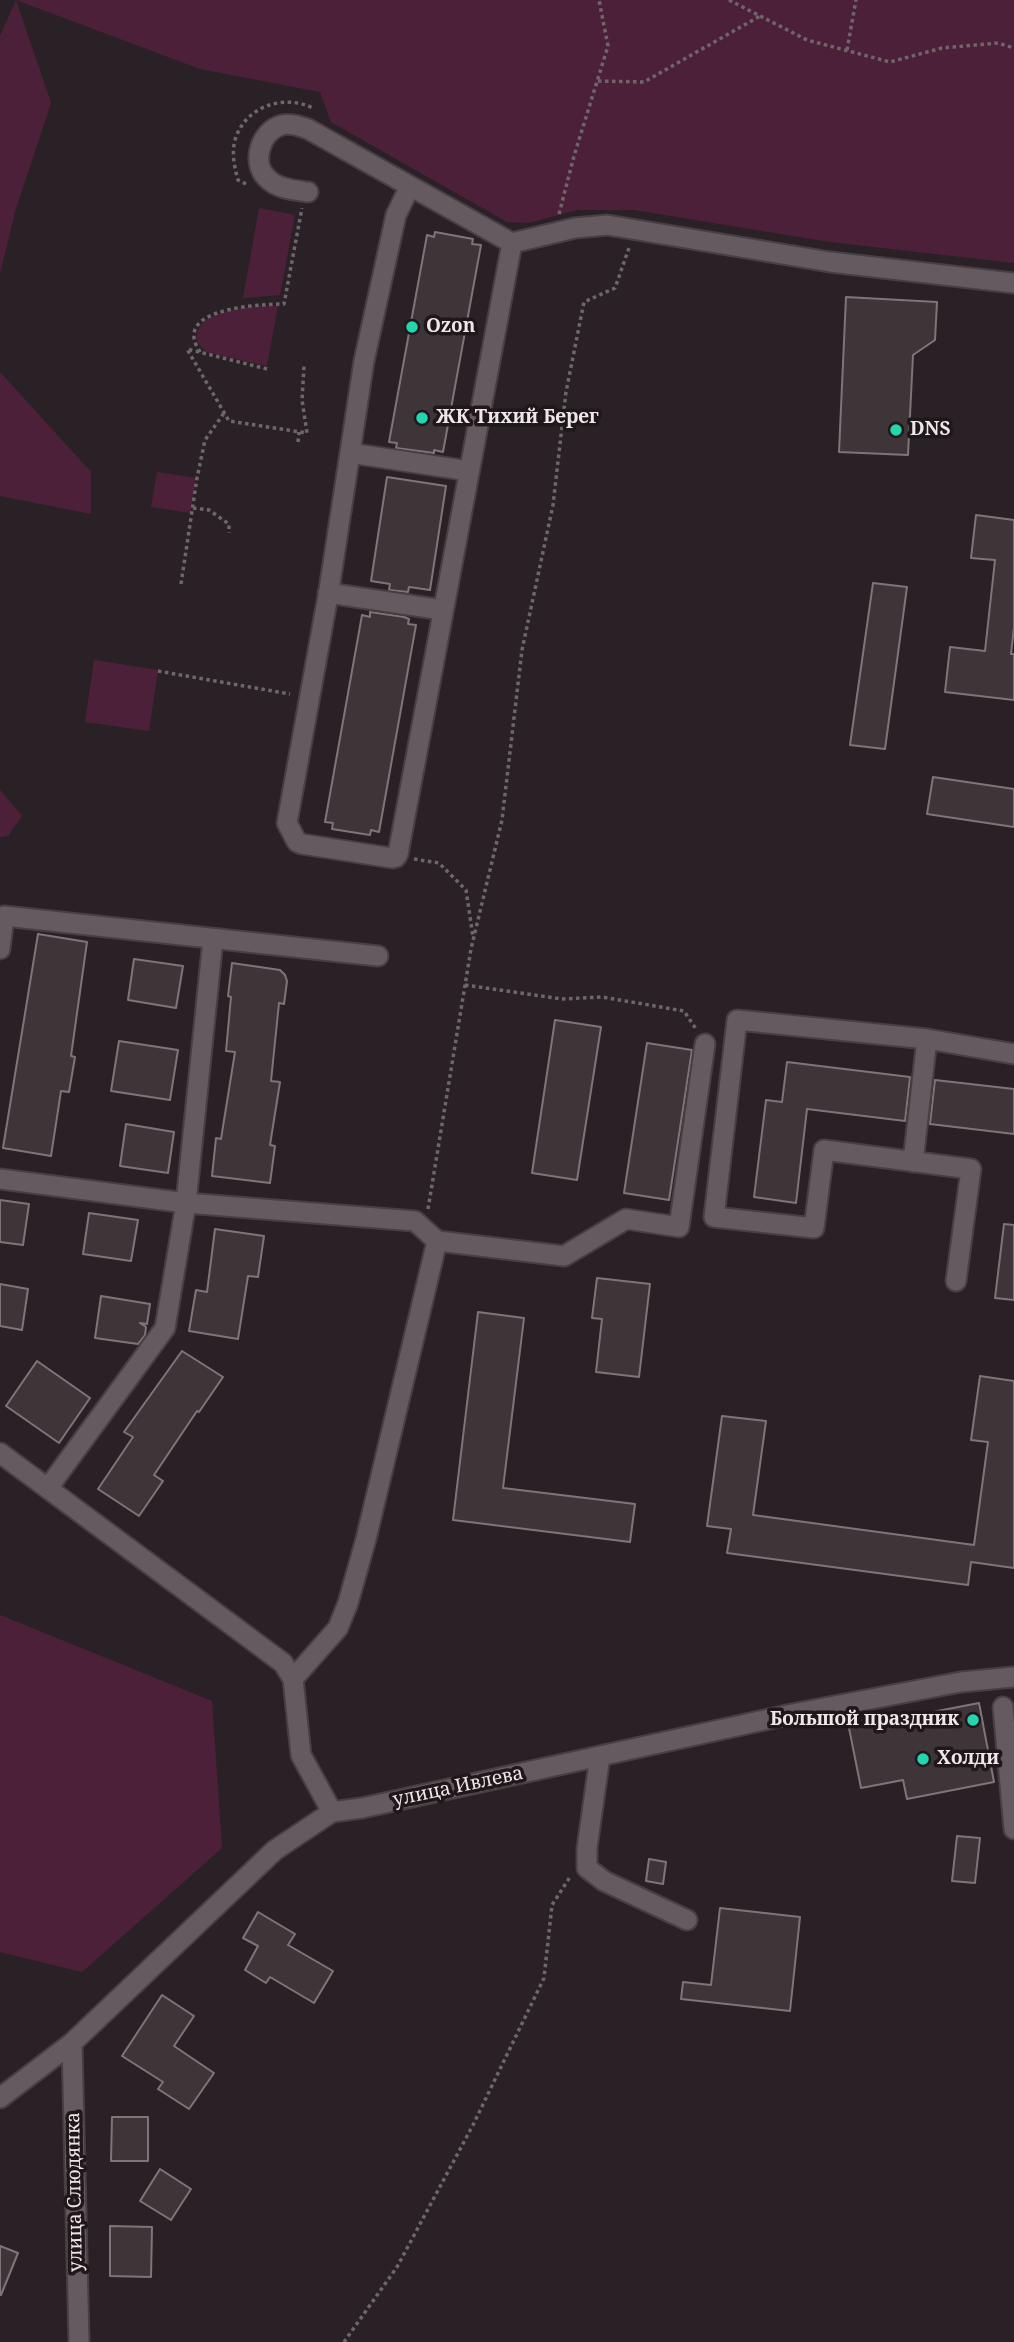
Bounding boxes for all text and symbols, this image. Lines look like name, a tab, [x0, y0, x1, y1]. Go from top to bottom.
place label: Ozon	[426, 316, 475, 338]
marker: Ozon	[404, 319, 420, 335]
place label: ЖК Тихий Берег	[436, 407, 599, 429]
marker: ЖК Тихий Берег	[414, 410, 430, 426]
place label: DNS	[910, 419, 951, 441]
marker: DNS	[888, 422, 904, 438]
place label: Большой праздник	[770, 1709, 959, 1731]
marker: Большой праздник	[965, 1712, 981, 1728]
place label: Холди	[937, 1748, 999, 1770]
marker: Холди	[915, 1751, 931, 1767]
street label: улица Ивлева	[391, 1762, 525, 1812]
street label: улица Слюдянка	[62, 2112, 88, 2272]

